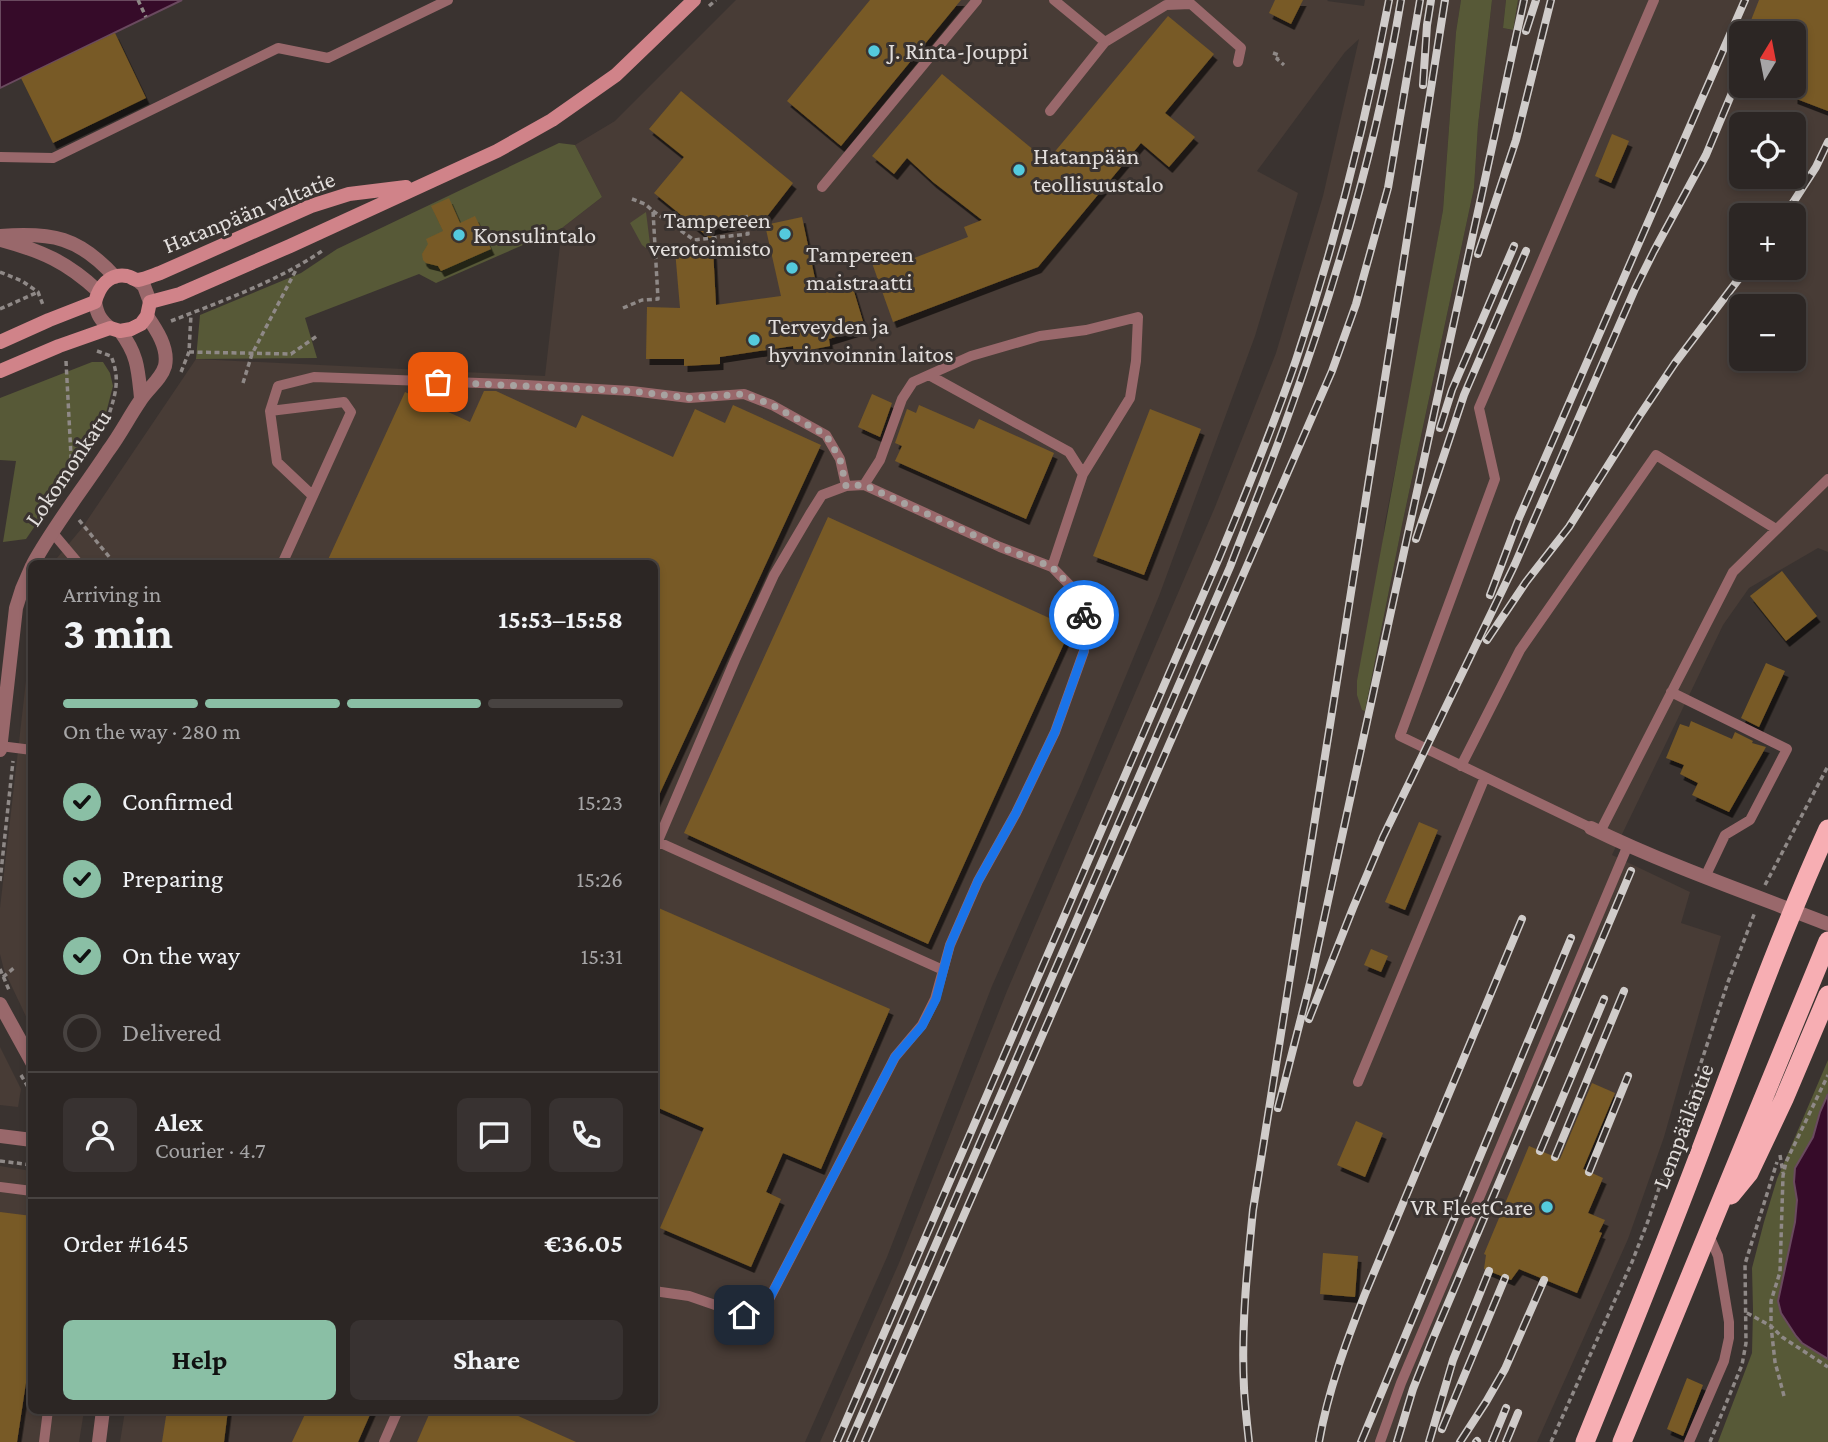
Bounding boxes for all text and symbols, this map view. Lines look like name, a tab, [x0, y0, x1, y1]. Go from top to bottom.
north arrow	[1729, 21, 1806, 98]
map controls	[1729, 21, 1806, 371]
place label: J. Rinta-Jouppi	[886, 37, 1028, 64]
marker: J. Rinta-Jouppi	[866, 43, 882, 59]
button: locate	[1729, 112, 1806, 189]
place label: Hatanpään teollisuustalo	[1033, 142, 1164, 197]
marker: Hatanpään teollisuustalo	[1011, 162, 1027, 178]
street label: Hatanpään valtatie	[159, 165, 339, 258]
button: +	[1729, 203, 1806, 280]
place label: Tampereen verotoimisto	[648, 206, 771, 261]
place label: Konsulintalo	[473, 221, 596, 248]
marker: Tampereen verotoimisto	[777, 226, 793, 242]
marker: Konsulintalo	[451, 227, 467, 243]
place label: Tampereen maistraatti	[806, 240, 914, 295]
marker: Tampereen maistraatti	[784, 260, 800, 276]
button: −	[1729, 294, 1806, 371]
place label: Terveyden ja hyvinvoinnin laitos	[768, 312, 954, 367]
marker: Terveyden ja hyvinvoinnin laitos	[746, 332, 762, 348]
pin	[408, 352, 468, 412]
icon: bag	[419, 363, 457, 401]
street label: Lokomonkatu	[19, 404, 116, 531]
courier	[1049, 580, 1119, 650]
text: Arriving in	[63, 581, 161, 607]
icon: bike	[1065, 596, 1103, 634]
text: 15:53–15:58	[498, 605, 623, 634]
text: 3 min	[63, 607, 173, 658]
text: On the way · 280 m	[63, 718, 241, 744]
icon: check	[63, 783, 101, 821]
text: Confirmed	[122, 787, 233, 816]
text: 15:23	[577, 789, 623, 815]
icon: check	[63, 860, 101, 898]
text: Preparing	[122, 864, 223, 893]
text: 15:26	[577, 866, 623, 892]
icon: check	[63, 937, 101, 975]
text: On the way	[122, 941, 240, 970]
text: 15:31	[581, 943, 623, 969]
text: Delivered	[122, 1018, 221, 1047]
street label: Lempääläntie	[1646, 1060, 1719, 1192]
button: person	[63, 1098, 137, 1172]
button: chat	[457, 1098, 531, 1172]
button: phone	[549, 1098, 623, 1172]
text: Alex	[155, 1108, 203, 1137]
text: Courier · 4.7	[155, 1137, 266, 1163]
place label: VR FleetCare	[1411, 1193, 1533, 1220]
marker: VR FleetCare	[1539, 1199, 1555, 1215]
text: Order #1645	[63, 1229, 189, 1258]
text: €36.05	[544, 1229, 623, 1258]
pin	[714, 1285, 774, 1345]
icon: home	[725, 1296, 763, 1334]
button: Help	[63, 1320, 336, 1400]
button: Share	[350, 1320, 623, 1400]

